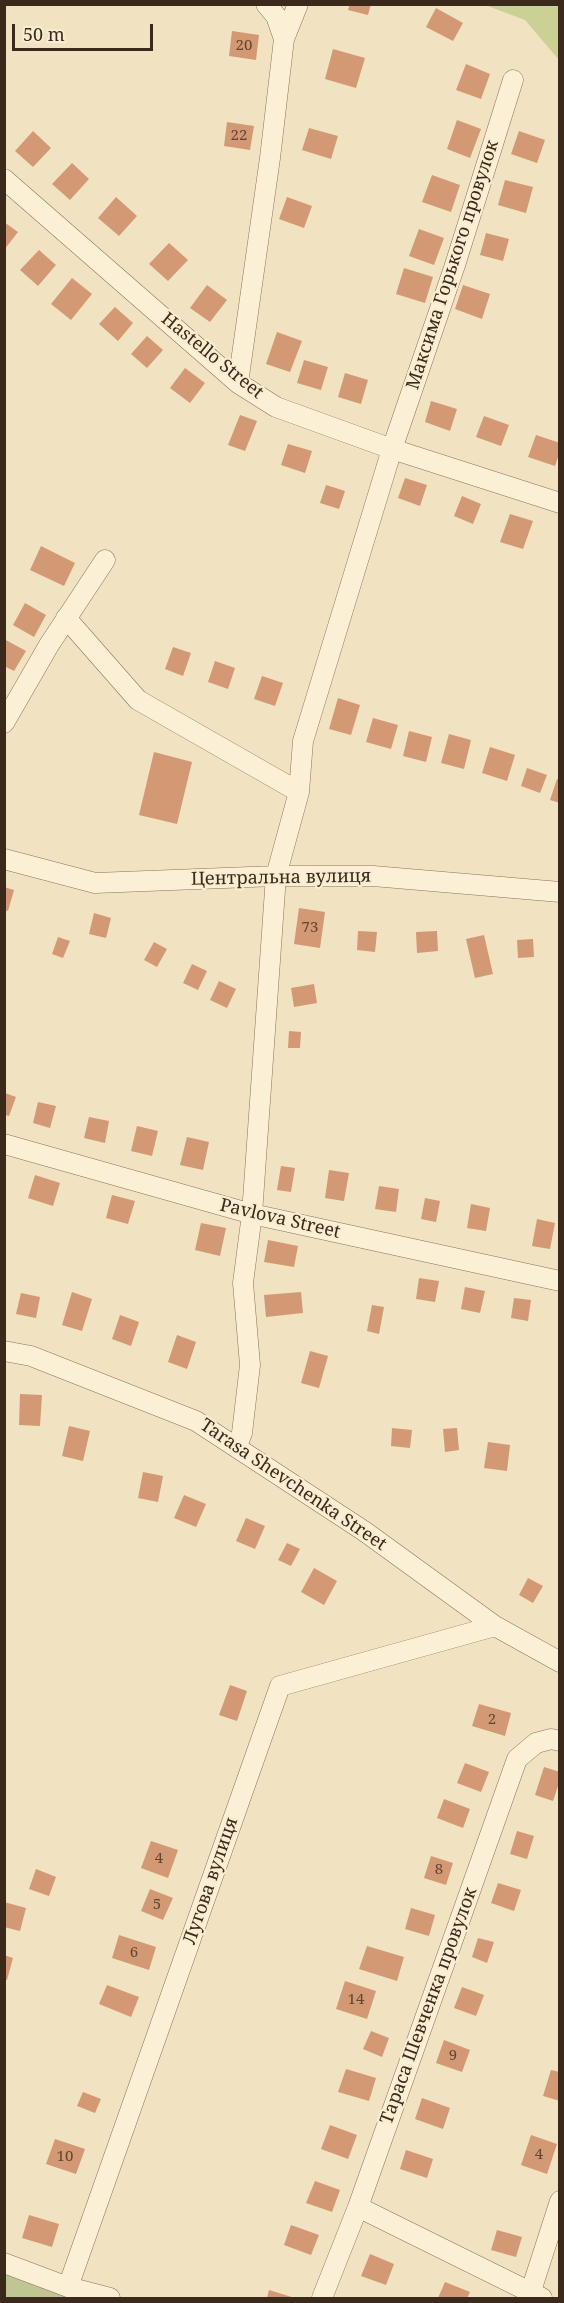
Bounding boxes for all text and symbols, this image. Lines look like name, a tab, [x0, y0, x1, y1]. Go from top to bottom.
scale bar	[15, 12, 156, 50]
text: 50 m	[23, 22, 65, 46]
house number: 20	[236, 37, 252, 55]
house number: 22	[231, 127, 247, 145]
street label: Максима Горького провулок	[402, 137, 504, 393]
street label: Hastello Street	[157, 308, 267, 404]
street label: Центральна вулиця	[191, 866, 371, 890]
house number: 73	[302, 919, 318, 937]
street label: Pavlova Street	[218, 1195, 342, 1243]
street label: Tarasa Shevchenka Street	[196, 1414, 390, 1556]
house number: 2	[488, 1711, 496, 1729]
street label: Лугова вулиця	[179, 1815, 243, 1947]
house number: 4	[155, 1850, 163, 1868]
house number: 8	[435, 1861, 443, 1879]
street label: Тараса Шевченка провулок	[376, 1885, 482, 2127]
house number: 5	[153, 1896, 161, 1914]
house number: 6	[130, 1944, 138, 1962]
house number: 14	[348, 1991, 364, 2009]
house number: 9	[449, 2047, 457, 2065]
house number: 4	[535, 2146, 543, 2164]
house number: 10	[57, 2148, 73, 2166]

